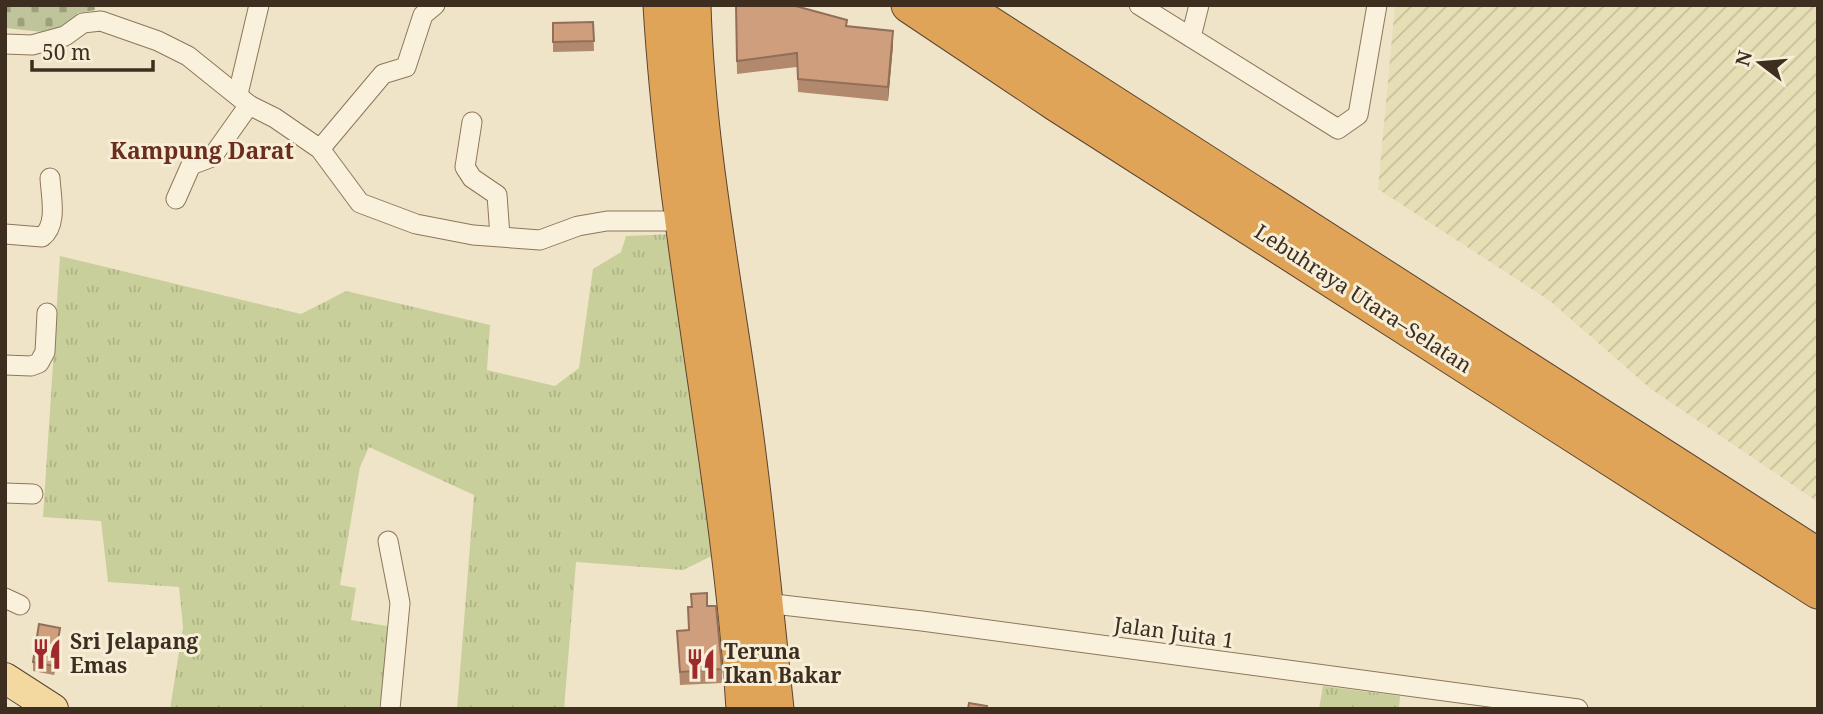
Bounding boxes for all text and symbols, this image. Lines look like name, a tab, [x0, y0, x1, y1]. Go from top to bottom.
scale bar	[32, 28, 152, 72]
north arrow	[1725, 28, 1795, 98]
text: 50 m	[42, 38, 91, 66]
text: N	[1729, 48, 1758, 69]
district label: Kampung Darat	[110, 134, 294, 166]
street label: Lebuhraya Utara–Selatan	[1250, 217, 1478, 379]
street label: Jalan Juita 1	[1111, 610, 1236, 654]
place label: Sri Jelapang Emas	[70, 627, 198, 679]
restaurant icon: Sri Jelapang Emas	[30, 637, 64, 671]
place label: Teruna Ikan Bakar	[724, 637, 842, 689]
restaurant icon: Teruna Ikan Bakar	[684, 647, 718, 681]

